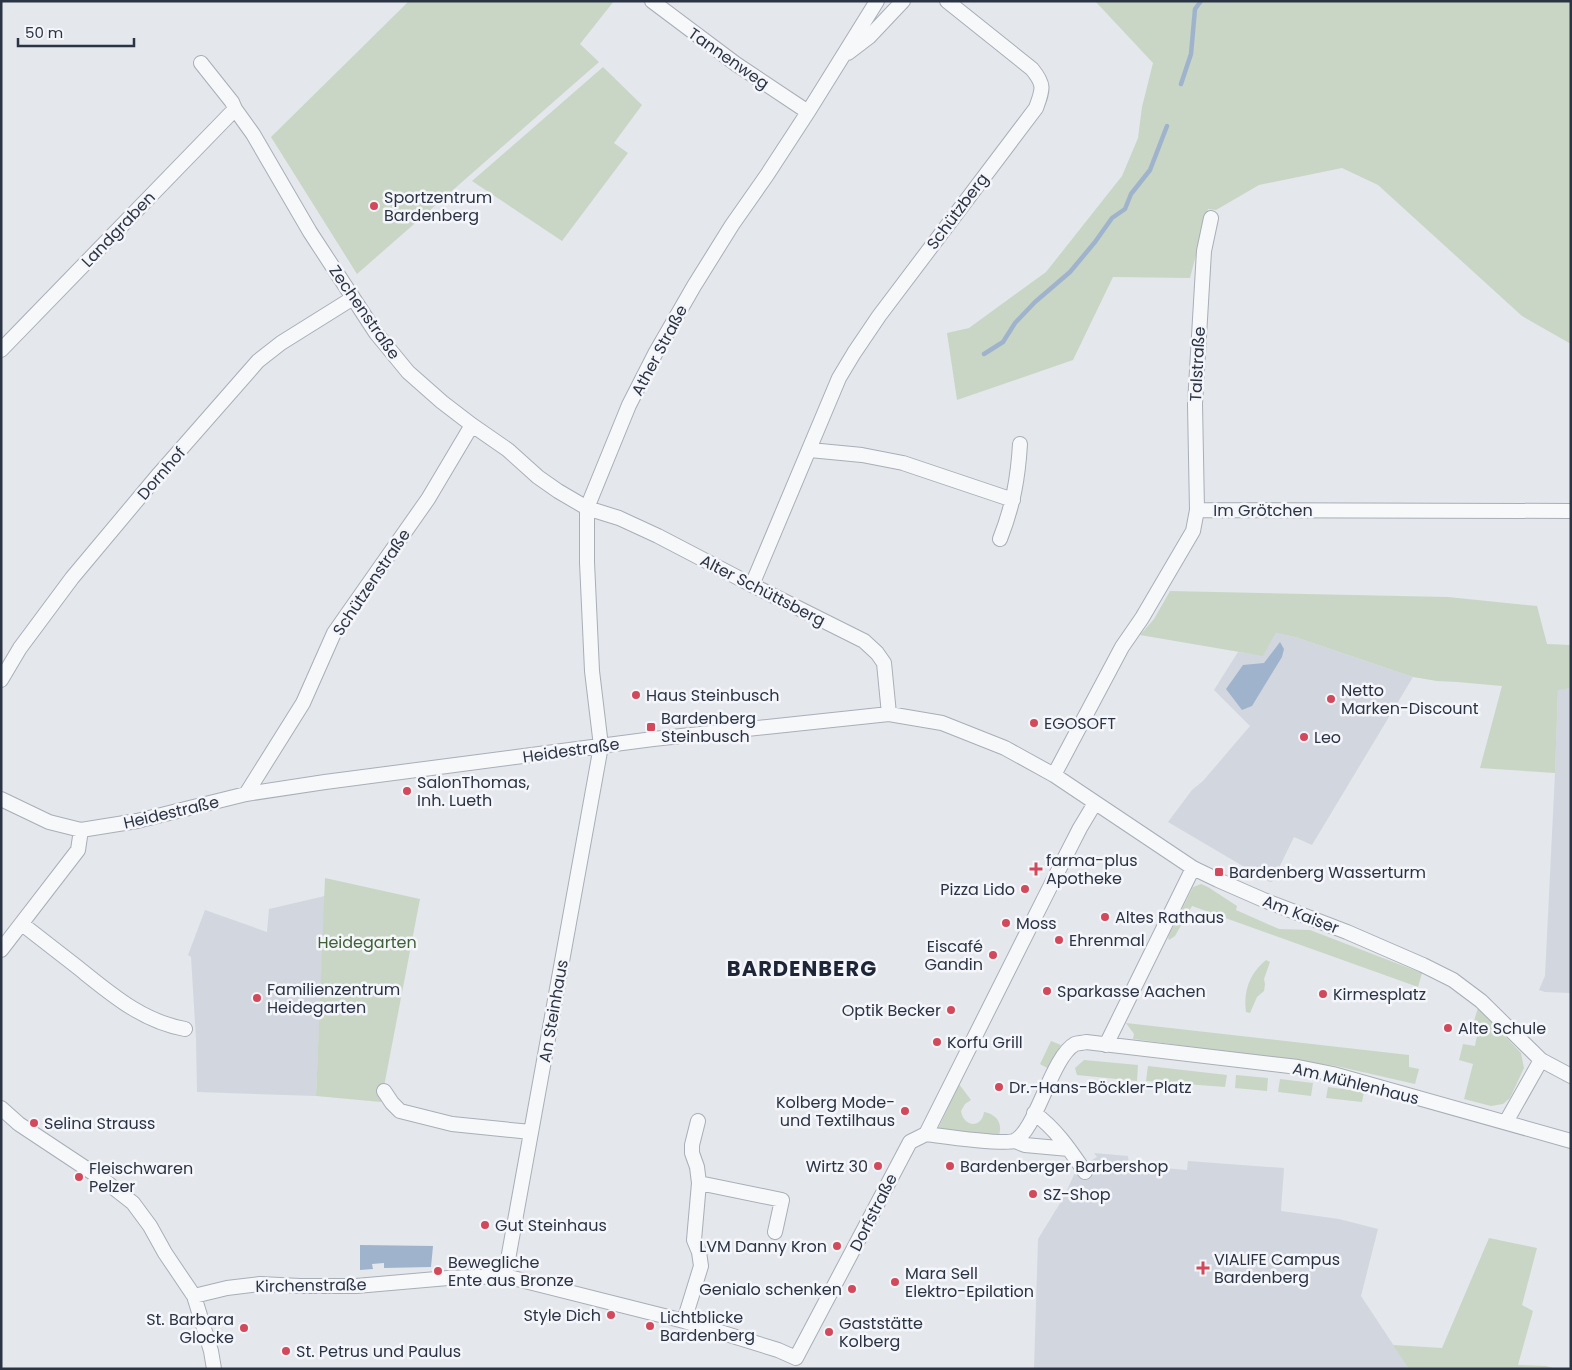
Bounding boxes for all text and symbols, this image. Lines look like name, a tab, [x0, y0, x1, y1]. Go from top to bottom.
scale bar	[18, 15, 134, 47]
text: 50 m	[25, 22, 63, 43]
street label: Tannenweg	[684, 22, 774, 95]
street label: Schützberg	[921, 168, 994, 254]
street label: Landgraben	[76, 186, 160, 272]
place label: Sportzentrum Bardenberg	[384, 186, 492, 227]
marker: Sportzentrum Bardenberg	[368, 200, 380, 212]
street label: Zechenstraße	[323, 260, 406, 364]
street label: Ather Straße	[626, 301, 693, 400]
street label: Talstraße	[1184, 326, 1211, 402]
street label: Dornhof	[132, 442, 191, 505]
street label: Im Grötchen	[1213, 499, 1313, 522]
street label: Schützenstraße	[327, 524, 416, 640]
street label: Alter Schüttsberg	[696, 549, 829, 632]
place label: Netto Marken-Discount	[1341, 679, 1479, 720]
place label: Haus Steinbusch	[646, 684, 779, 707]
marker: Haus Steinbusch	[630, 689, 642, 701]
marker: Netto Marken-Discount	[1325, 693, 1337, 705]
place label: Bardenberg Steinbusch	[661, 707, 756, 748]
place label: EGOSOFT	[1044, 712, 1116, 735]
marker: EGOSOFT	[1028, 717, 1040, 729]
marker: Bardenberg Steinbusch	[645, 721, 657, 733]
place label: Leo	[1314, 726, 1341, 749]
marker: Leo	[1298, 731, 1310, 743]
street label: Heidestraße	[521, 732, 621, 769]
place label: SalonThomas, Inh. Lueth	[417, 771, 530, 812]
marker: SalonThomas, Inh. Lueth	[401, 785, 413, 797]
street label: Heidestraße	[121, 790, 221, 835]
place label: farma-plus Apotheke	[1046, 849, 1138, 890]
place label: Bardenberg Wasserturm	[1229, 861, 1426, 884]
marker: farma-plus Apotheke	[1030, 863, 1042, 875]
marker: Bardenberg Wasserturm	[1213, 866, 1225, 878]
place label: Pizza Lido	[940, 878, 1015, 901]
marker: Pizza Lido	[1019, 883, 1031, 895]
street label: Am Kaiser	[1259, 889, 1342, 940]
place label: Altes Rathaus	[1115, 906, 1224, 929]
marker: Altes Rathaus	[1099, 911, 1111, 923]
place label: Moss	[1016, 912, 1057, 935]
marker: Moss	[1000, 917, 1012, 929]
place label: Ehrenmal	[1069, 929, 1145, 952]
park label: Heidegarten	[317, 931, 417, 954]
marker: Ehrenmal	[1053, 934, 1065, 946]
place label: Eiscafé Gandin	[925, 935, 983, 976]
marker: Eiscafé Gandin	[987, 949, 999, 961]
district label: BARDENBERG	[727, 954, 877, 983]
street label: An Steinhaus	[533, 958, 574, 1064]
place label: Familienzentrum Heidegarten	[267, 978, 400, 1019]
place label: Sparkasse Aachen	[1057, 980, 1206, 1003]
place label: Kirmesplatz	[1333, 983, 1426, 1006]
marker: Sparkasse Aachen	[1041, 985, 1053, 997]
marker: Kirmesplatz	[1317, 988, 1329, 1000]
marker: Familienzentrum Heidegarten	[251, 992, 263, 1004]
place label: Optik Becker	[842, 999, 941, 1022]
marker: Optik Becker	[945, 1004, 957, 1016]
place label: Alte Schule	[1458, 1017, 1546, 1040]
marker: Alte Schule	[1442, 1022, 1454, 1034]
place label: Korfu Grill	[947, 1031, 1023, 1054]
marker: Korfu Grill	[931, 1036, 943, 1048]
street label: Am Mühlenhaus	[1290, 1057, 1422, 1110]
place label: Dr.-Hans-Böckler-Platz	[1009, 1076, 1192, 1099]
marker: Dr.-Hans-Böckler-Platz	[993, 1081, 1005, 1093]
place label: Kolberg Mode- und Textilhaus	[776, 1091, 895, 1132]
marker: Kolberg Mode- und Textilhaus	[899, 1105, 911, 1117]
place label: Selina Strauss	[44, 1112, 155, 1135]
marker: Selina Strauss	[28, 1117, 40, 1129]
place label: Wirtz 30	[806, 1155, 868, 1178]
place label: Bardenberger Barbershop	[960, 1155, 1168, 1178]
place label: Fleischwaren Pelzer	[89, 1157, 193, 1198]
marker: Wirtz 30	[872, 1160, 884, 1172]
marker: Bardenberger Barbershop	[944, 1160, 956, 1172]
street label: Dorfstraße	[844, 1169, 903, 1255]
marker: Fleischwaren Pelzer	[73, 1171, 85, 1183]
place label: SZ-Shop	[1043, 1183, 1111, 1206]
marker: SZ-Shop	[1027, 1188, 1039, 1200]
place label: Gut Steinhaus	[495, 1214, 607, 1237]
marker: Gut Steinhaus	[479, 1219, 491, 1231]
place label: LVM Danny Kron	[699, 1235, 827, 1258]
marker: LVM Danny Kron	[831, 1240, 843, 1252]
place label: VIALIFE Campus Bardenberg	[1214, 1248, 1340, 1289]
place label: Bewegliche Ente aus Bronze	[448, 1251, 574, 1292]
marker: VIALIFE Campus Bardenberg	[1196, 1261, 1210, 1275]
place label: Mara Sell Elektro-Epilation	[905, 1262, 1034, 1303]
marker: Bewegliche Ente aus Bronze	[432, 1265, 444, 1277]
street label: Kirchenstraße	[255, 1273, 367, 1298]
marker: Mara Sell Elektro-Epilation	[889, 1276, 901, 1288]
place label: Genialo schenken	[699, 1278, 842, 1301]
marker: Genialo schenken	[846, 1283, 858, 1295]
place label: Style Dich	[523, 1304, 601, 1327]
place label: Lichtblicke Bardenberg	[660, 1306, 755, 1347]
place label: St. Barbara Glocke	[146, 1308, 234, 1349]
marker: Style Dich	[605, 1309, 617, 1321]
place label: Gaststätte Kolberg	[839, 1312, 923, 1353]
marker: Lichtblicke Bardenberg	[644, 1320, 656, 1332]
marker: St. Barbara Glocke	[238, 1322, 250, 1334]
marker: Gaststätte Kolberg	[823, 1326, 835, 1338]
place label: St. Petrus und Paulus	[296, 1340, 461, 1363]
marker: St. Petrus und Paulus	[280, 1345, 292, 1357]

